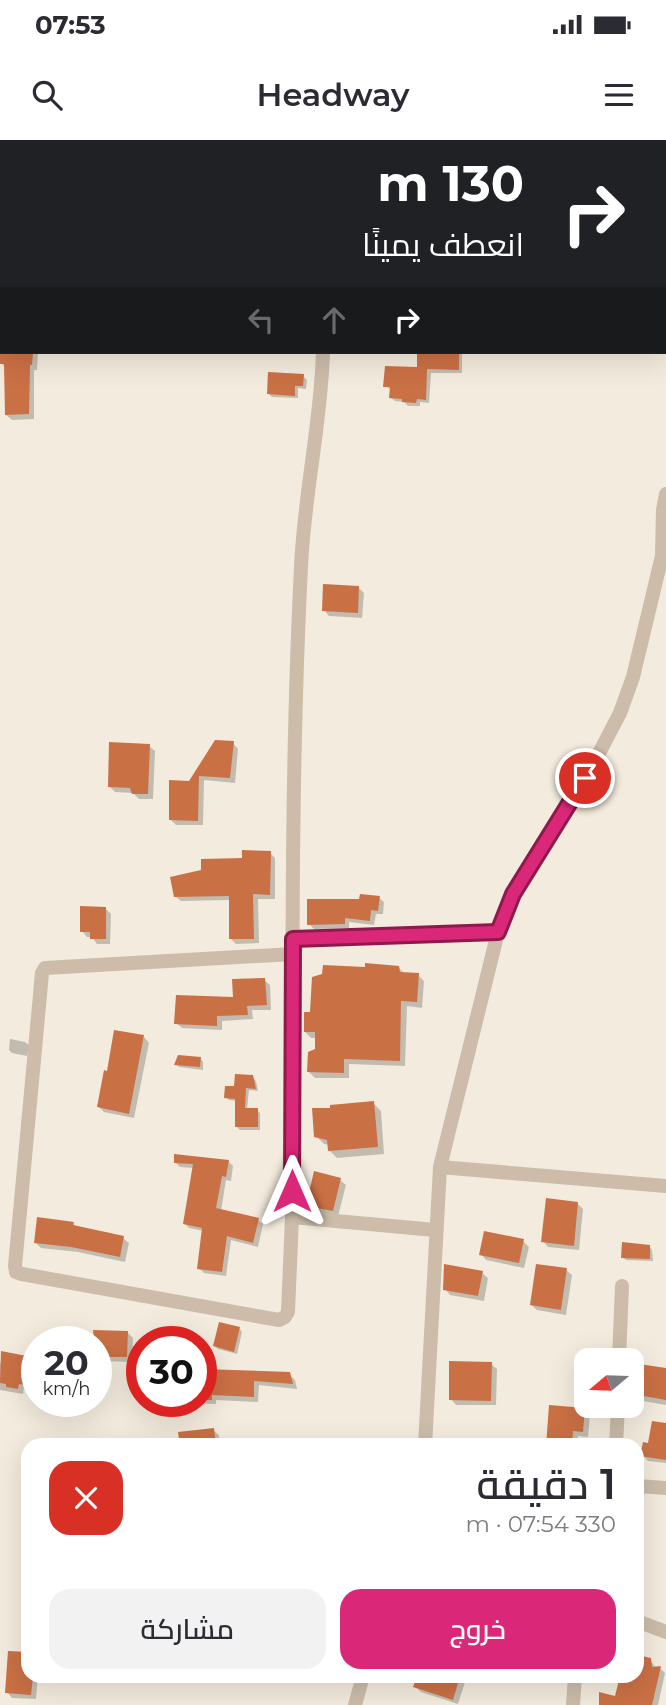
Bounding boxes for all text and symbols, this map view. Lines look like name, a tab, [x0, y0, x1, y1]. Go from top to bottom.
text: 07:53	[35, 9, 106, 41]
text: Headway	[257, 75, 410, 114]
icon: search	[28, 76, 66, 114]
icon: menu	[600, 76, 638, 114]
text: 130 m	[377, 154, 524, 213]
icon: right	[548, 168, 639, 259]
text: انعطف يمينًا	[362, 225, 524, 264]
icon: left	[242, 301, 280, 339]
icon: ahead	[315, 301, 353, 339]
icon: right	[388, 301, 426, 339]
pin	[555, 748, 615, 808]
icon: arrive	[566, 759, 604, 797]
position arrow	[255, 1154, 329, 1228]
speed limit sign: 30	[126, 1326, 217, 1417]
text: 20	[44, 1341, 89, 1384]
north arrow	[574, 1348, 644, 1418]
map controls	[574, 1348, 644, 1418]
text: km/h	[42, 1378, 91, 1400]
text: 1 دقيقة	[477, 1458, 616, 1510]
button: close	[49, 1461, 123, 1535]
text: 330 m · 07:54	[465, 1510, 616, 1538]
button: مشاركة	[49, 1589, 326, 1669]
button: خروج	[340, 1589, 616, 1669]

